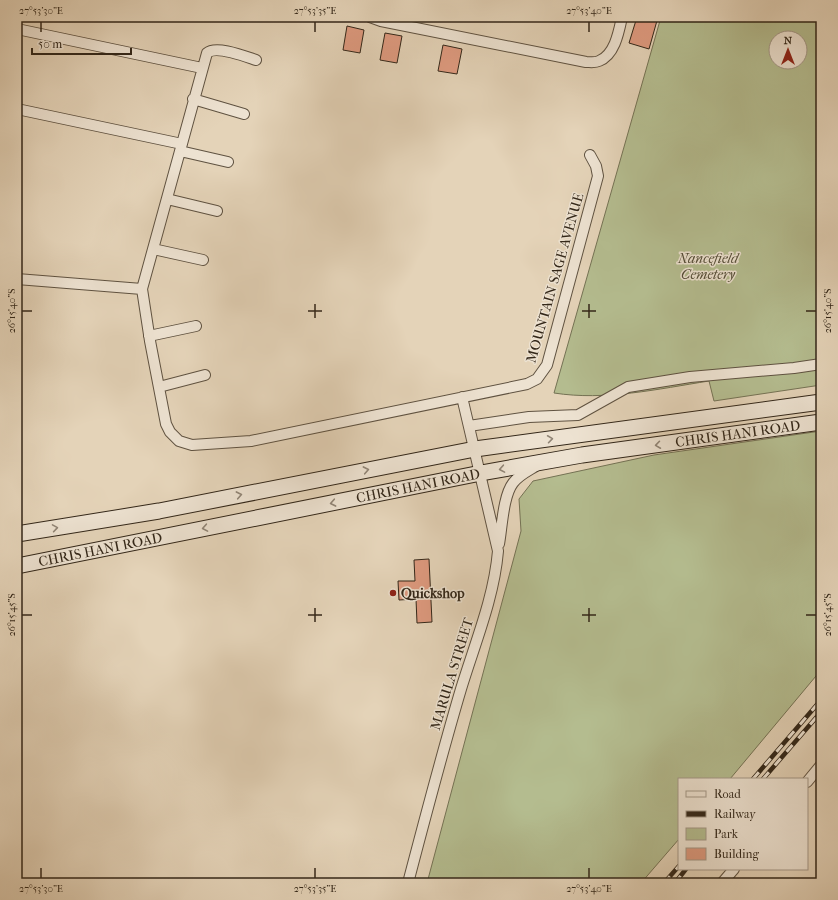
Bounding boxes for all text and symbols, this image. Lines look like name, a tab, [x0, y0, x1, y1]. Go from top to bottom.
text: 27°53'30"E	[19, 5, 63, 17]
text: 27°53'35"E	[294, 5, 336, 17]
text: 27°53'40"E	[566, 5, 612, 17]
scale bar	[32, 30, 131, 56]
north arrow	[768, 30, 808, 70]
text: N	[784, 34, 793, 47]
text: 50 m	[38, 37, 62, 51]
street label: MOUNTAIN SAGE AVENUE	[523, 191, 588, 365]
park label: Nancefield Cemetery	[677, 250, 740, 283]
text: 26°15'40"S	[6, 289, 18, 333]
text: 26°15'40"S	[822, 289, 834, 333]
street label: CHRIS HANI ROAD	[674, 416, 802, 451]
one-way arrow	[546, 435, 553, 444]
one-way arrow	[655, 440, 661, 449]
street label: CHRIS HANI ROAD	[355, 465, 482, 506]
one-way arrow	[498, 465, 505, 473]
one-way arrow	[363, 467, 369, 475]
one-way arrow	[236, 492, 242, 500]
one-way arrow	[330, 498, 336, 506]
one-way arrow	[202, 523, 208, 532]
one-way arrow	[52, 524, 59, 532]
street label: CHRIS HANI ROAD	[37, 529, 164, 570]
place label: Quickshop	[401, 585, 465, 602]
marker: Quickshop	[388, 588, 398, 598]
text: 26°15'45"S	[6, 593, 18, 637]
text: 26°15'45"S	[822, 593, 834, 637]
street label: MARULA STREET	[427, 615, 477, 732]
legend	[678, 778, 808, 870]
text: Road	[714, 787, 741, 801]
text: Railway	[714, 807, 756, 821]
text: Park	[714, 827, 739, 841]
text: Building	[714, 847, 759, 861]
text: 27°53'30"E	[19, 883, 63, 895]
text: 27°53'35"E	[294, 883, 336, 895]
text: 27°53'40"E	[566, 883, 612, 895]

